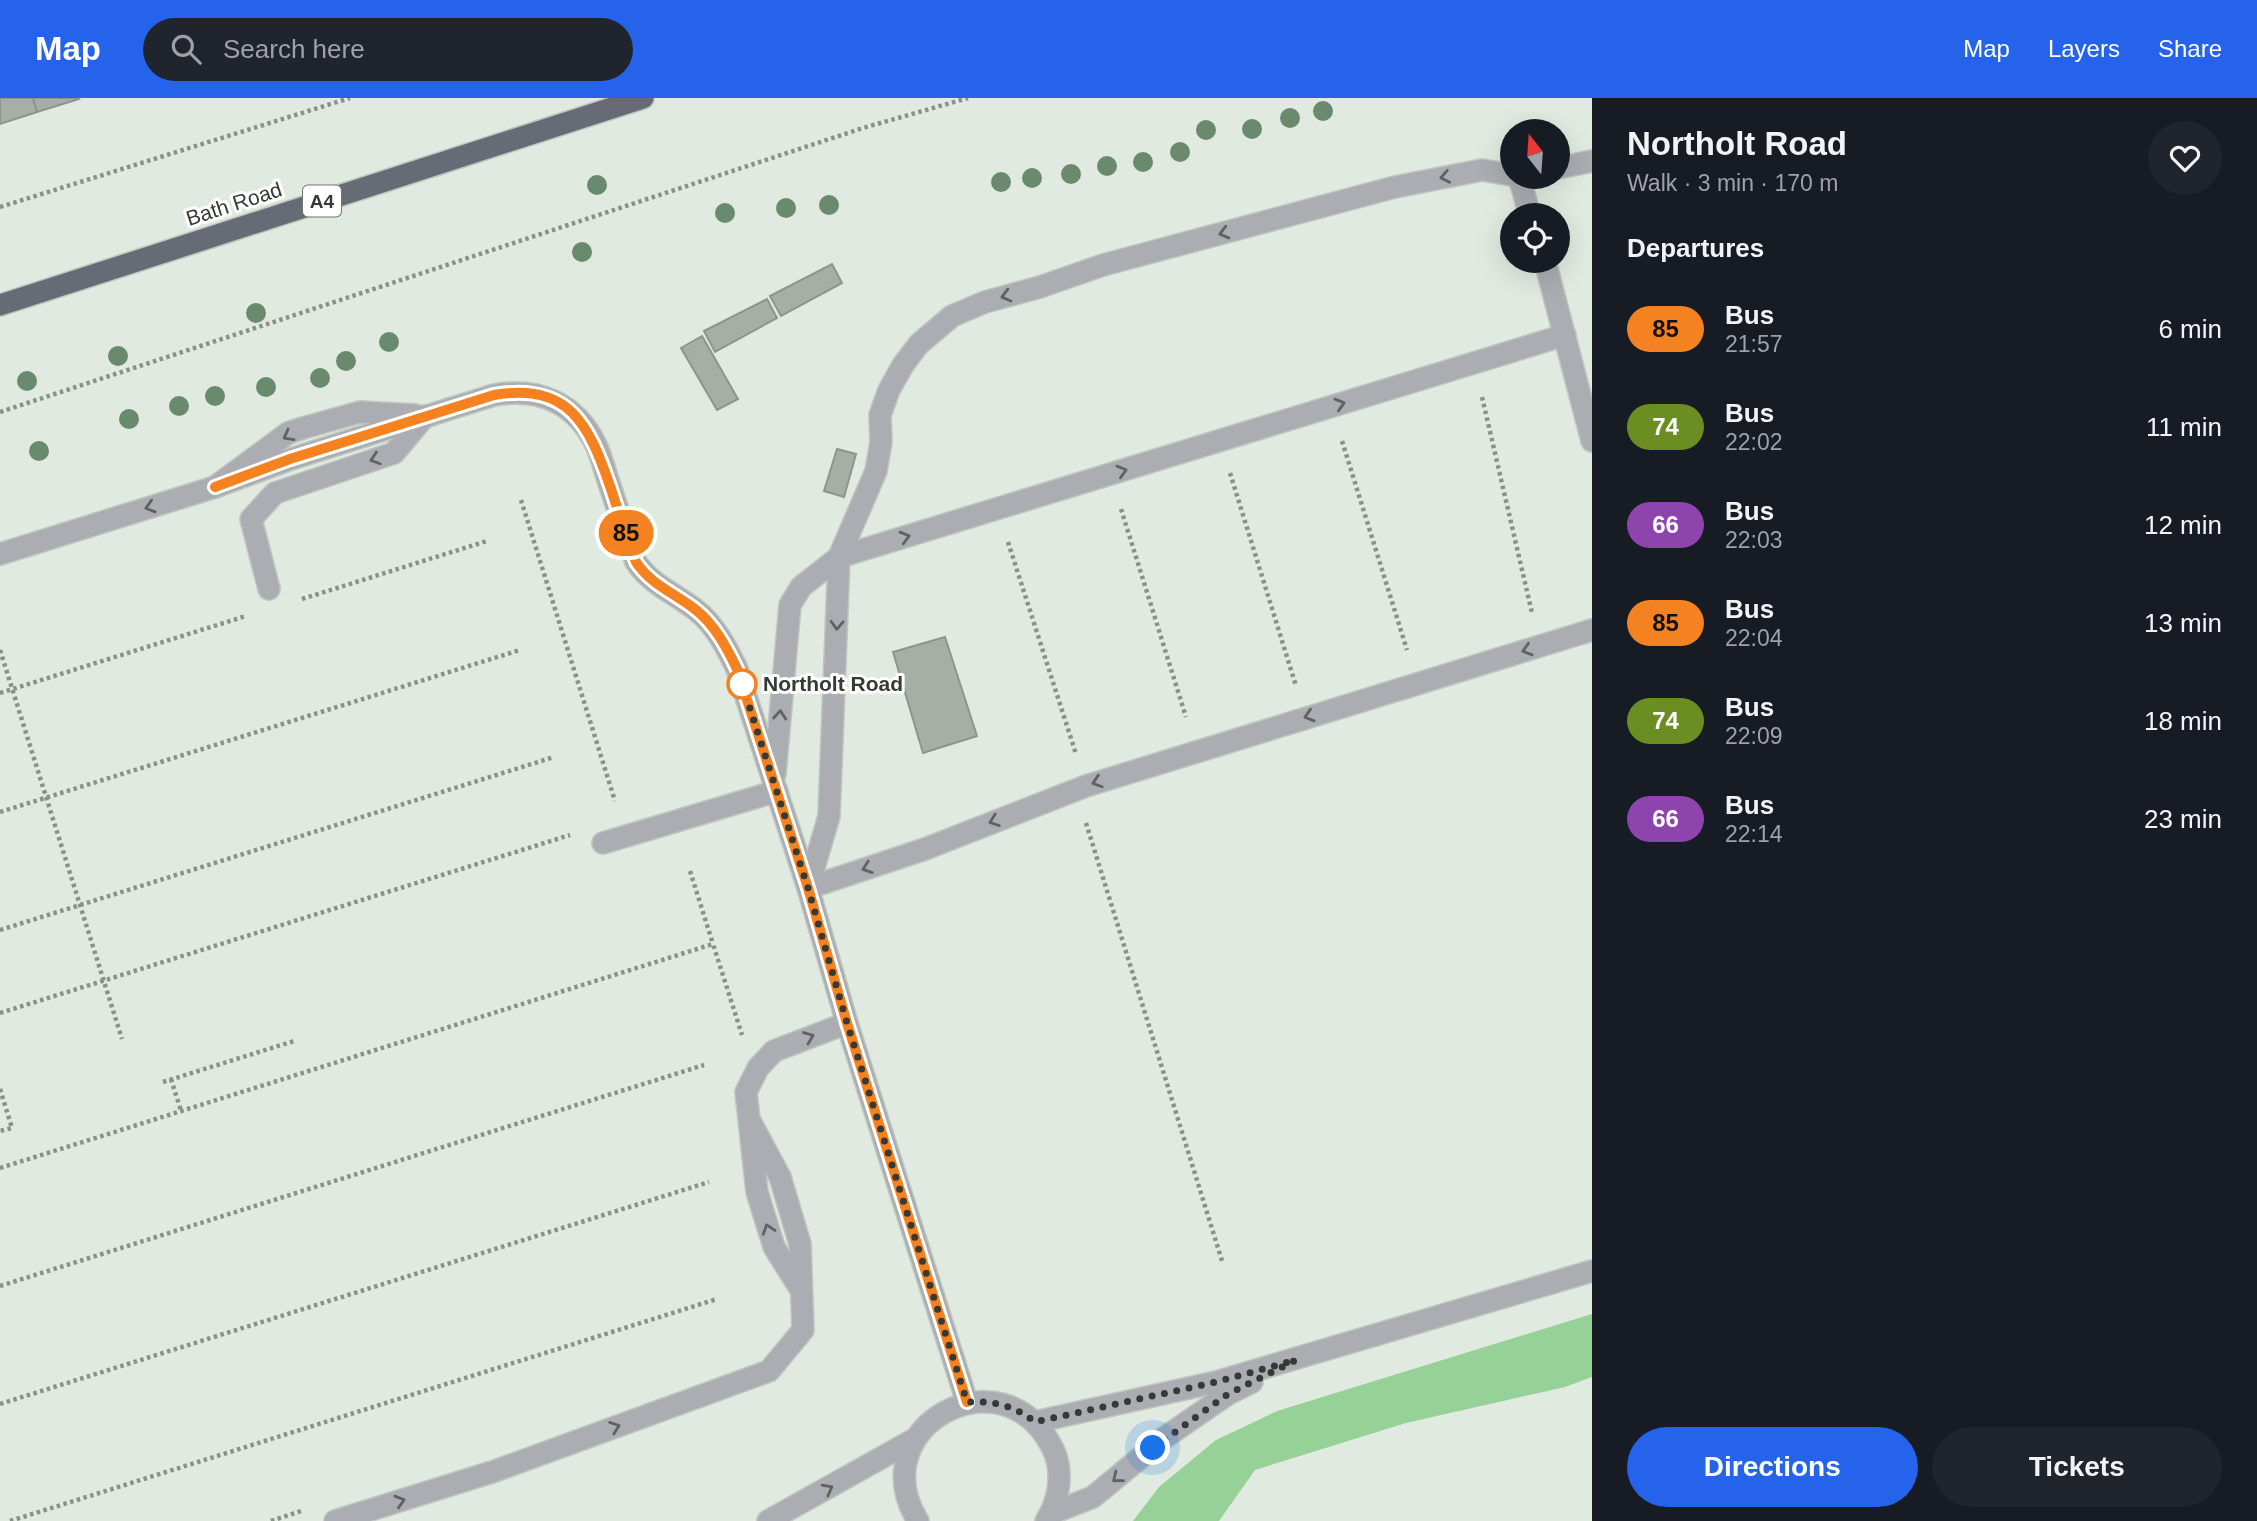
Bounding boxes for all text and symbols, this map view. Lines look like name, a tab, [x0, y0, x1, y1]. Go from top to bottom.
search box	[143, 18, 633, 81]
text: Map	[35, 30, 101, 67]
icon: search	[167, 30, 205, 68]
text: Search here	[223, 34, 365, 64]
text: Map	[1963, 35, 2010, 62]
text: Layers	[2048, 35, 2120, 62]
text: Share	[2158, 35, 2222, 62]
north arrow	[1500, 119, 1570, 189]
map controls	[1500, 119, 1570, 273]
button: heart	[2148, 121, 2222, 195]
text: Northolt Road	[1627, 125, 1847, 162]
one-way arrow	[1439, 169, 1451, 184]
text: Walk · 3 min · 170 m	[1627, 170, 1838, 196]
street label: Bath Road	[183, 177, 285, 230]
road number: A4	[303, 186, 341, 216]
button: locate	[1500, 203, 1570, 273]
one-way arrow	[1219, 225, 1231, 239]
text: Departures	[1627, 233, 1764, 263]
one-way arrow	[1000, 288, 1012, 303]
text: Bus	[1725, 300, 1774, 330]
text: 6 min	[2158, 314, 2222, 344]
text: 85	[1652, 315, 1679, 342]
text: 21:57	[1725, 331, 1783, 357]
one-way arrow	[1333, 398, 1345, 413]
text: Bus	[1725, 398, 1774, 428]
text: 11 min	[2146, 412, 2222, 442]
text: 74	[1652, 413, 1679, 440]
one-way arrow	[282, 427, 295, 441]
text: 22:02	[1725, 429, 1783, 455]
one-way arrow	[370, 451, 382, 466]
one-way arrow	[1116, 464, 1128, 479]
text: Bus	[1725, 496, 1774, 526]
one-way arrow	[144, 499, 156, 514]
line badge: 85	[594, 510, 658, 556]
text: 12 min	[2144, 510, 2222, 540]
text: 66	[1652, 511, 1679, 538]
text: 85	[613, 519, 639, 546]
text: 22:03	[1725, 527, 1783, 553]
one-way arrow	[898, 531, 910, 546]
text: Bus	[1725, 594, 1774, 624]
text: 13 min	[2144, 608, 2222, 638]
text: 85	[1652, 609, 1679, 636]
one-way arrow	[829, 620, 844, 631]
text: 22:04	[1725, 625, 1783, 651]
one-way arrow	[1521, 641, 1533, 656]
marker: Northolt Road	[727, 669, 757, 699]
place label: Northolt Road	[763, 672, 903, 695]
text: Bus	[1725, 692, 1774, 722]
text: 18 min	[2144, 706, 2222, 736]
text: 74	[1652, 707, 1679, 734]
one-way arrow	[1303, 708, 1315, 723]
one-way arrow	[772, 709, 787, 720]
text: 22:09	[1725, 723, 1783, 749]
one-way arrow	[1092, 774, 1104, 788]
text: Bus	[1725, 790, 1774, 820]
text: 23 min	[2144, 804, 2222, 834]
text: 66	[1652, 805, 1679, 832]
one-way arrow	[988, 813, 1000, 827]
text: 22:14	[1725, 821, 1783, 847]
one-way arrow	[861, 860, 873, 874]
one-way arrow	[803, 1032, 815, 1046]
one-way arrow	[762, 1223, 777, 1235]
one-way arrow	[608, 1421, 621, 1435]
button: Directions	[1627, 1427, 1918, 1507]
button: Tickets	[1932, 1427, 2222, 1507]
your location	[1135, 1430, 1170, 1465]
one-way arrow	[1113, 1469, 1125, 1482]
one-way arrow	[821, 1483, 833, 1497]
one-way arrow	[393, 1494, 405, 1509]

